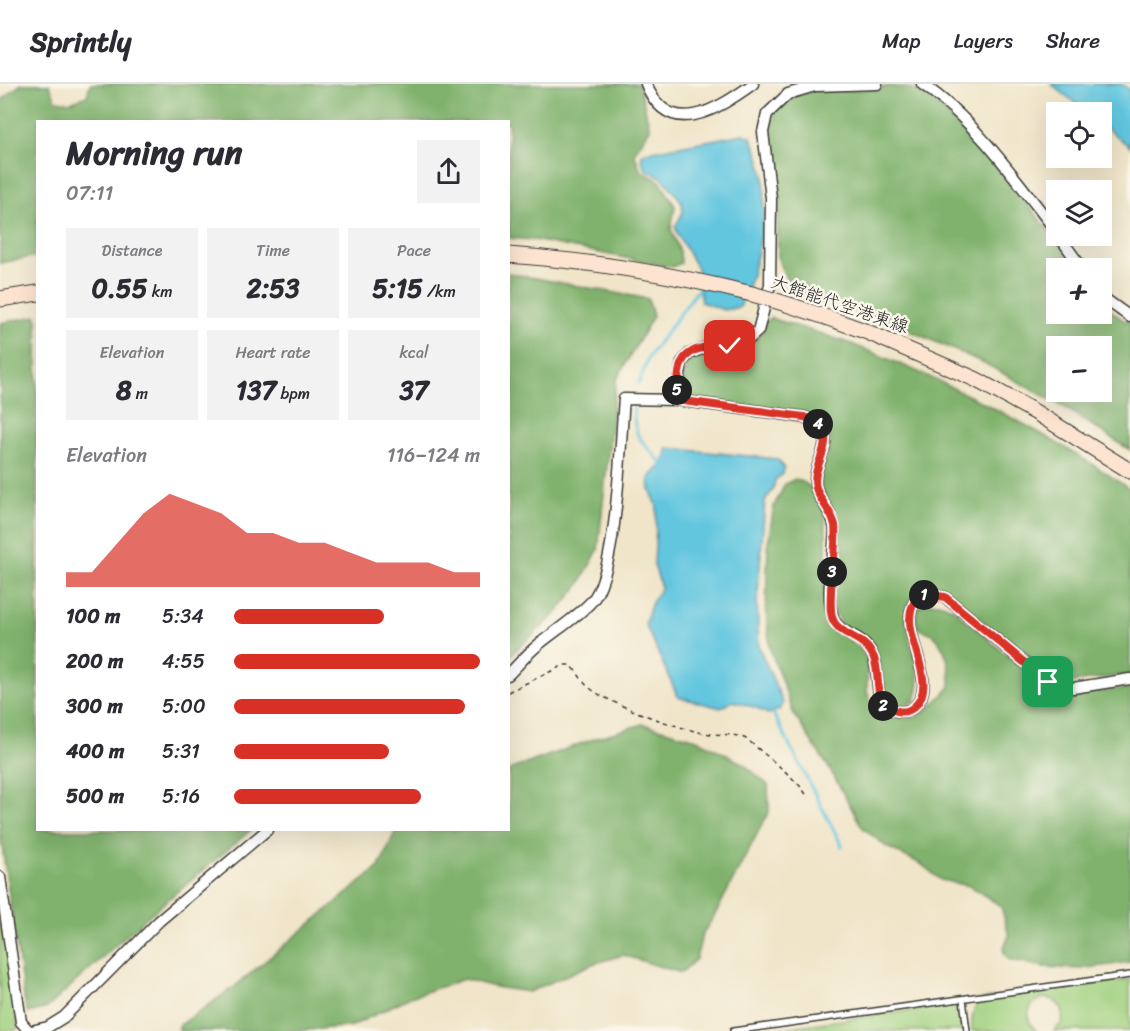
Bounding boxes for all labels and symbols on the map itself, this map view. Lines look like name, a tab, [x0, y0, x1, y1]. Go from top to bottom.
street label: 大館能代空港東線	[767, 265, 913, 343]
pin	[704, 320, 755, 371]
pin: 5	[662, 375, 692, 405]
pin: 4	[803, 409, 833, 439]
pin: 3	[817, 557, 847, 587]
pin: 1	[909, 580, 939, 610]
pin	[1022, 656, 1073, 707]
pin: 2	[868, 691, 898, 721]

